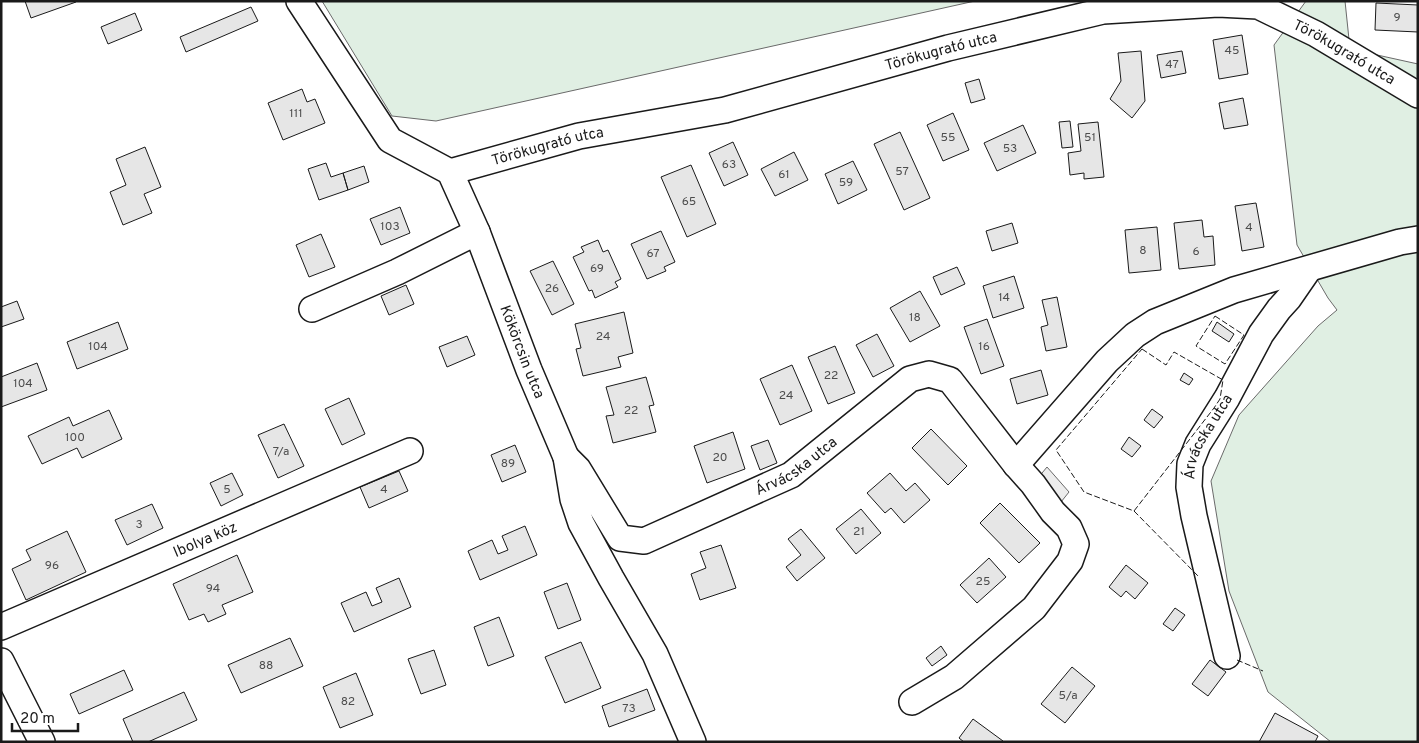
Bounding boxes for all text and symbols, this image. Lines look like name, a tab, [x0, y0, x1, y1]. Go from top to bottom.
house number: 9	[1393, 10, 1401, 26]
street label: Törökugrató utca	[1289, 16, 1398, 90]
street label: Törökugrató utca	[883, 29, 999, 76]
house number: 45	[1225, 43, 1239, 59]
house number: 47	[1165, 57, 1179, 73]
house number: 111	[289, 106, 303, 122]
street label: Törökugrató utca	[490, 124, 605, 171]
house number: 55	[941, 130, 955, 146]
house number: 51	[1084, 130, 1096, 146]
house number: 53	[1003, 141, 1017, 157]
house number: 63	[722, 157, 736, 173]
house number: 57	[895, 164, 909, 180]
house number: 61	[778, 167, 790, 183]
house number: 59	[839, 175, 853, 191]
house number: 65	[682, 194, 696, 210]
house number: 103	[380, 219, 400, 235]
house number: 4	[1245, 220, 1253, 236]
house number: 8	[1139, 243, 1147, 259]
house number: 6	[1192, 244, 1200, 260]
house number: 67	[646, 246, 660, 262]
house number: 69	[590, 261, 604, 277]
house number: 26	[545, 281, 559, 297]
house number: 14	[998, 290, 1010, 306]
street label: Kökörcsin utca	[494, 303, 548, 402]
house number: 18	[909, 310, 921, 326]
house number: 24	[596, 329, 610, 345]
house number: 104	[88, 339, 108, 355]
house number: 16	[978, 339, 990, 355]
house number: 22	[824, 368, 838, 384]
house number: 104	[13, 376, 33, 392]
house number: 24	[779, 388, 793, 404]
street label: Árvácska utca	[1180, 391, 1238, 480]
house number: 22	[624, 403, 638, 419]
house number: 100	[65, 430, 85, 446]
street label: Árvácska utca	[752, 434, 842, 501]
house number: 7/a	[273, 444, 289, 460]
house number: 20	[712, 450, 728, 466]
house number: 89	[501, 456, 515, 472]
house number: 5	[223, 482, 231, 498]
house number: 4	[380, 482, 388, 498]
house number: 3	[135, 517, 143, 533]
street label: Ibolya köz	[171, 519, 240, 563]
house number: 21	[853, 524, 865, 540]
house number: 96	[45, 558, 59, 574]
house number: 25	[976, 574, 990, 590]
house number: 94	[206, 581, 220, 597]
house number: 88	[259, 658, 273, 674]
house number: 5/a	[1059, 688, 1077, 704]
house number: 82	[341, 694, 355, 710]
scale bar	[12, 700, 79, 732]
house number: 73	[622, 701, 636, 717]
text: 20 m	[20, 710, 55, 729]

